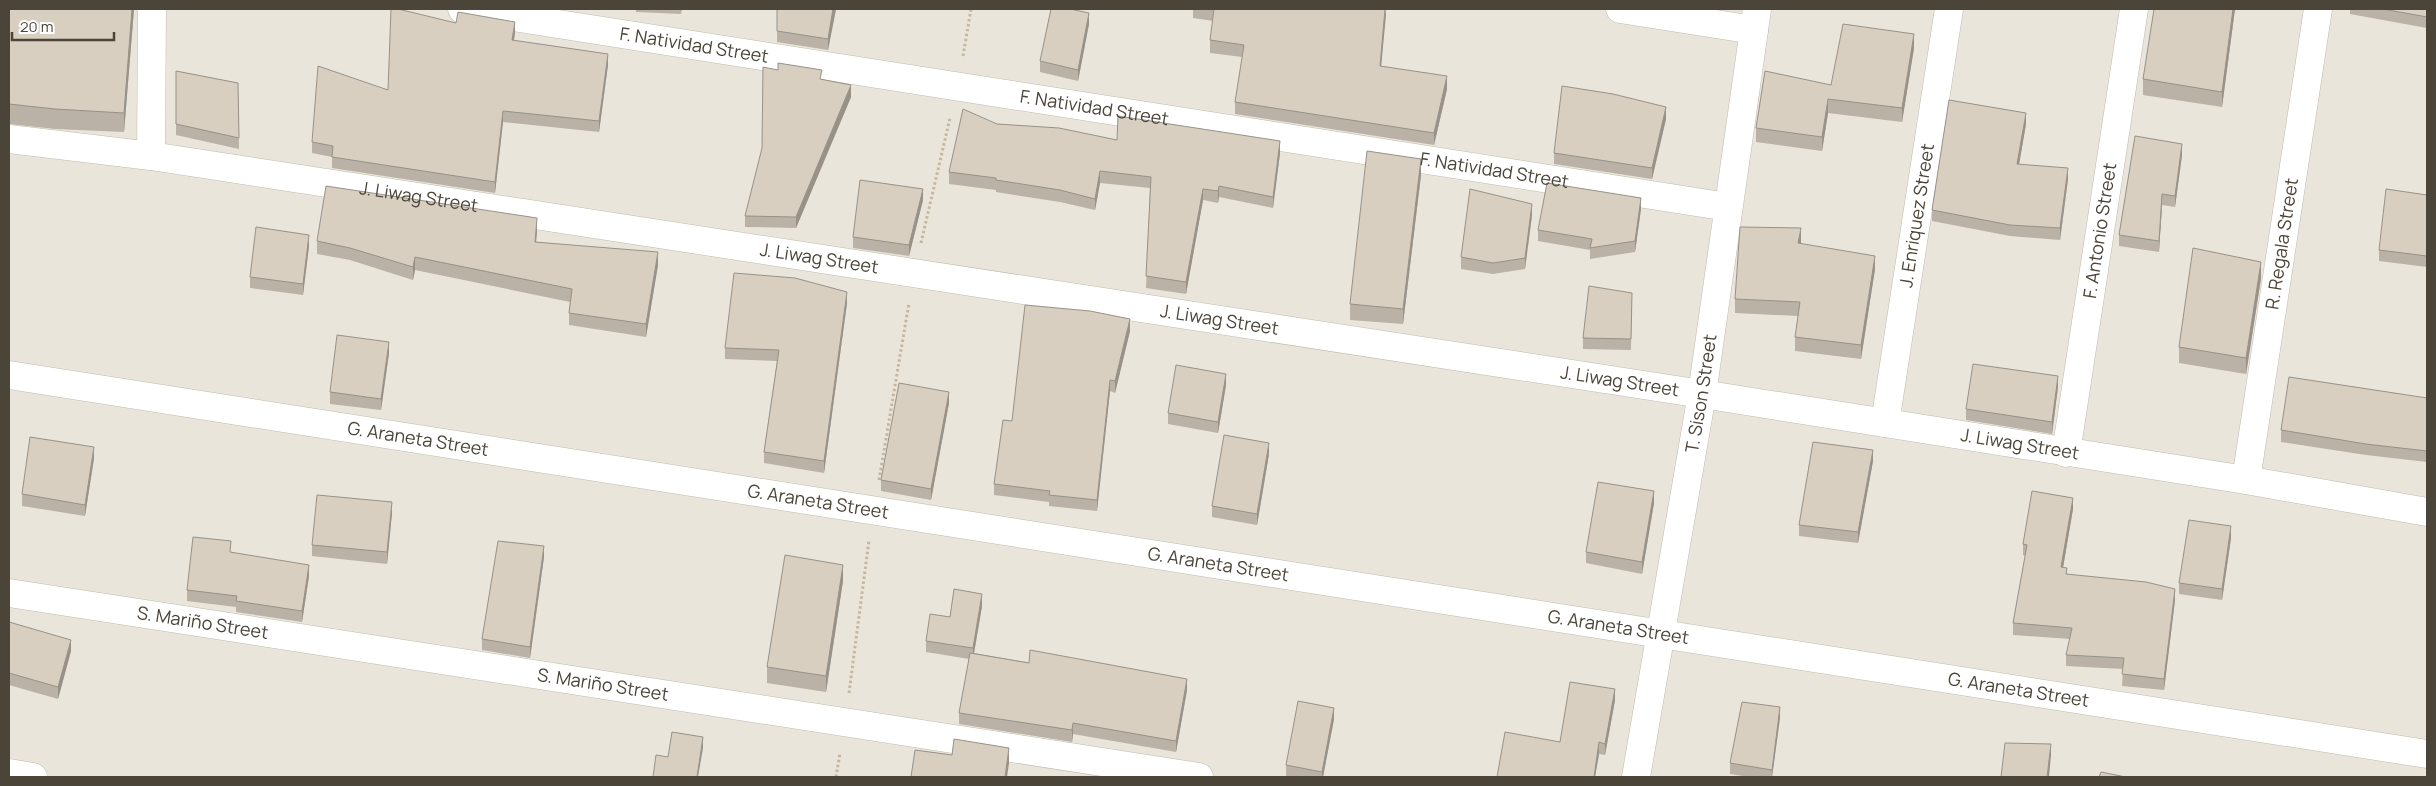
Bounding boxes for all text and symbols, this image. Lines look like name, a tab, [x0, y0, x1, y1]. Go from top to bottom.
scale bar	[12, 10, 115, 42]
text: 20 m	[20, 16, 53, 37]
street label: F. Natividad Street	[618, 21, 770, 68]
street label: F. Natividad Street	[1018, 83, 1171, 130]
street label: J. Enriquez Street	[1893, 142, 1939, 289]
street label: F. Natividad Street	[1419, 146, 1571, 193]
street label: F. Antonio Street	[2077, 161, 2121, 300]
street label: J. Liwag Street	[358, 175, 480, 217]
street label: R. Regala Street	[2259, 176, 2303, 311]
street label: J. Liwag Street	[758, 237, 880, 278]
street label: J. Liwag Street	[1159, 298, 1281, 340]
street label: T. Sison Street	[1679, 333, 1721, 455]
street label: J. Liwag Street	[1559, 359, 1681, 401]
street label: G. Araneta Street	[346, 415, 490, 461]
street label: J. Liwag Street	[1959, 422, 2081, 464]
street label: G. Araneta Street	[746, 478, 891, 524]
street label: G. Araneta Street	[1146, 541, 1291, 586]
street label: S. Mariño Street	[136, 600, 270, 644]
street label: G. Araneta Street	[1546, 603, 1691, 649]
street label: S. Mariño Street	[536, 662, 670, 706]
street label: G. Araneta Street	[1946, 666, 2091, 712]

